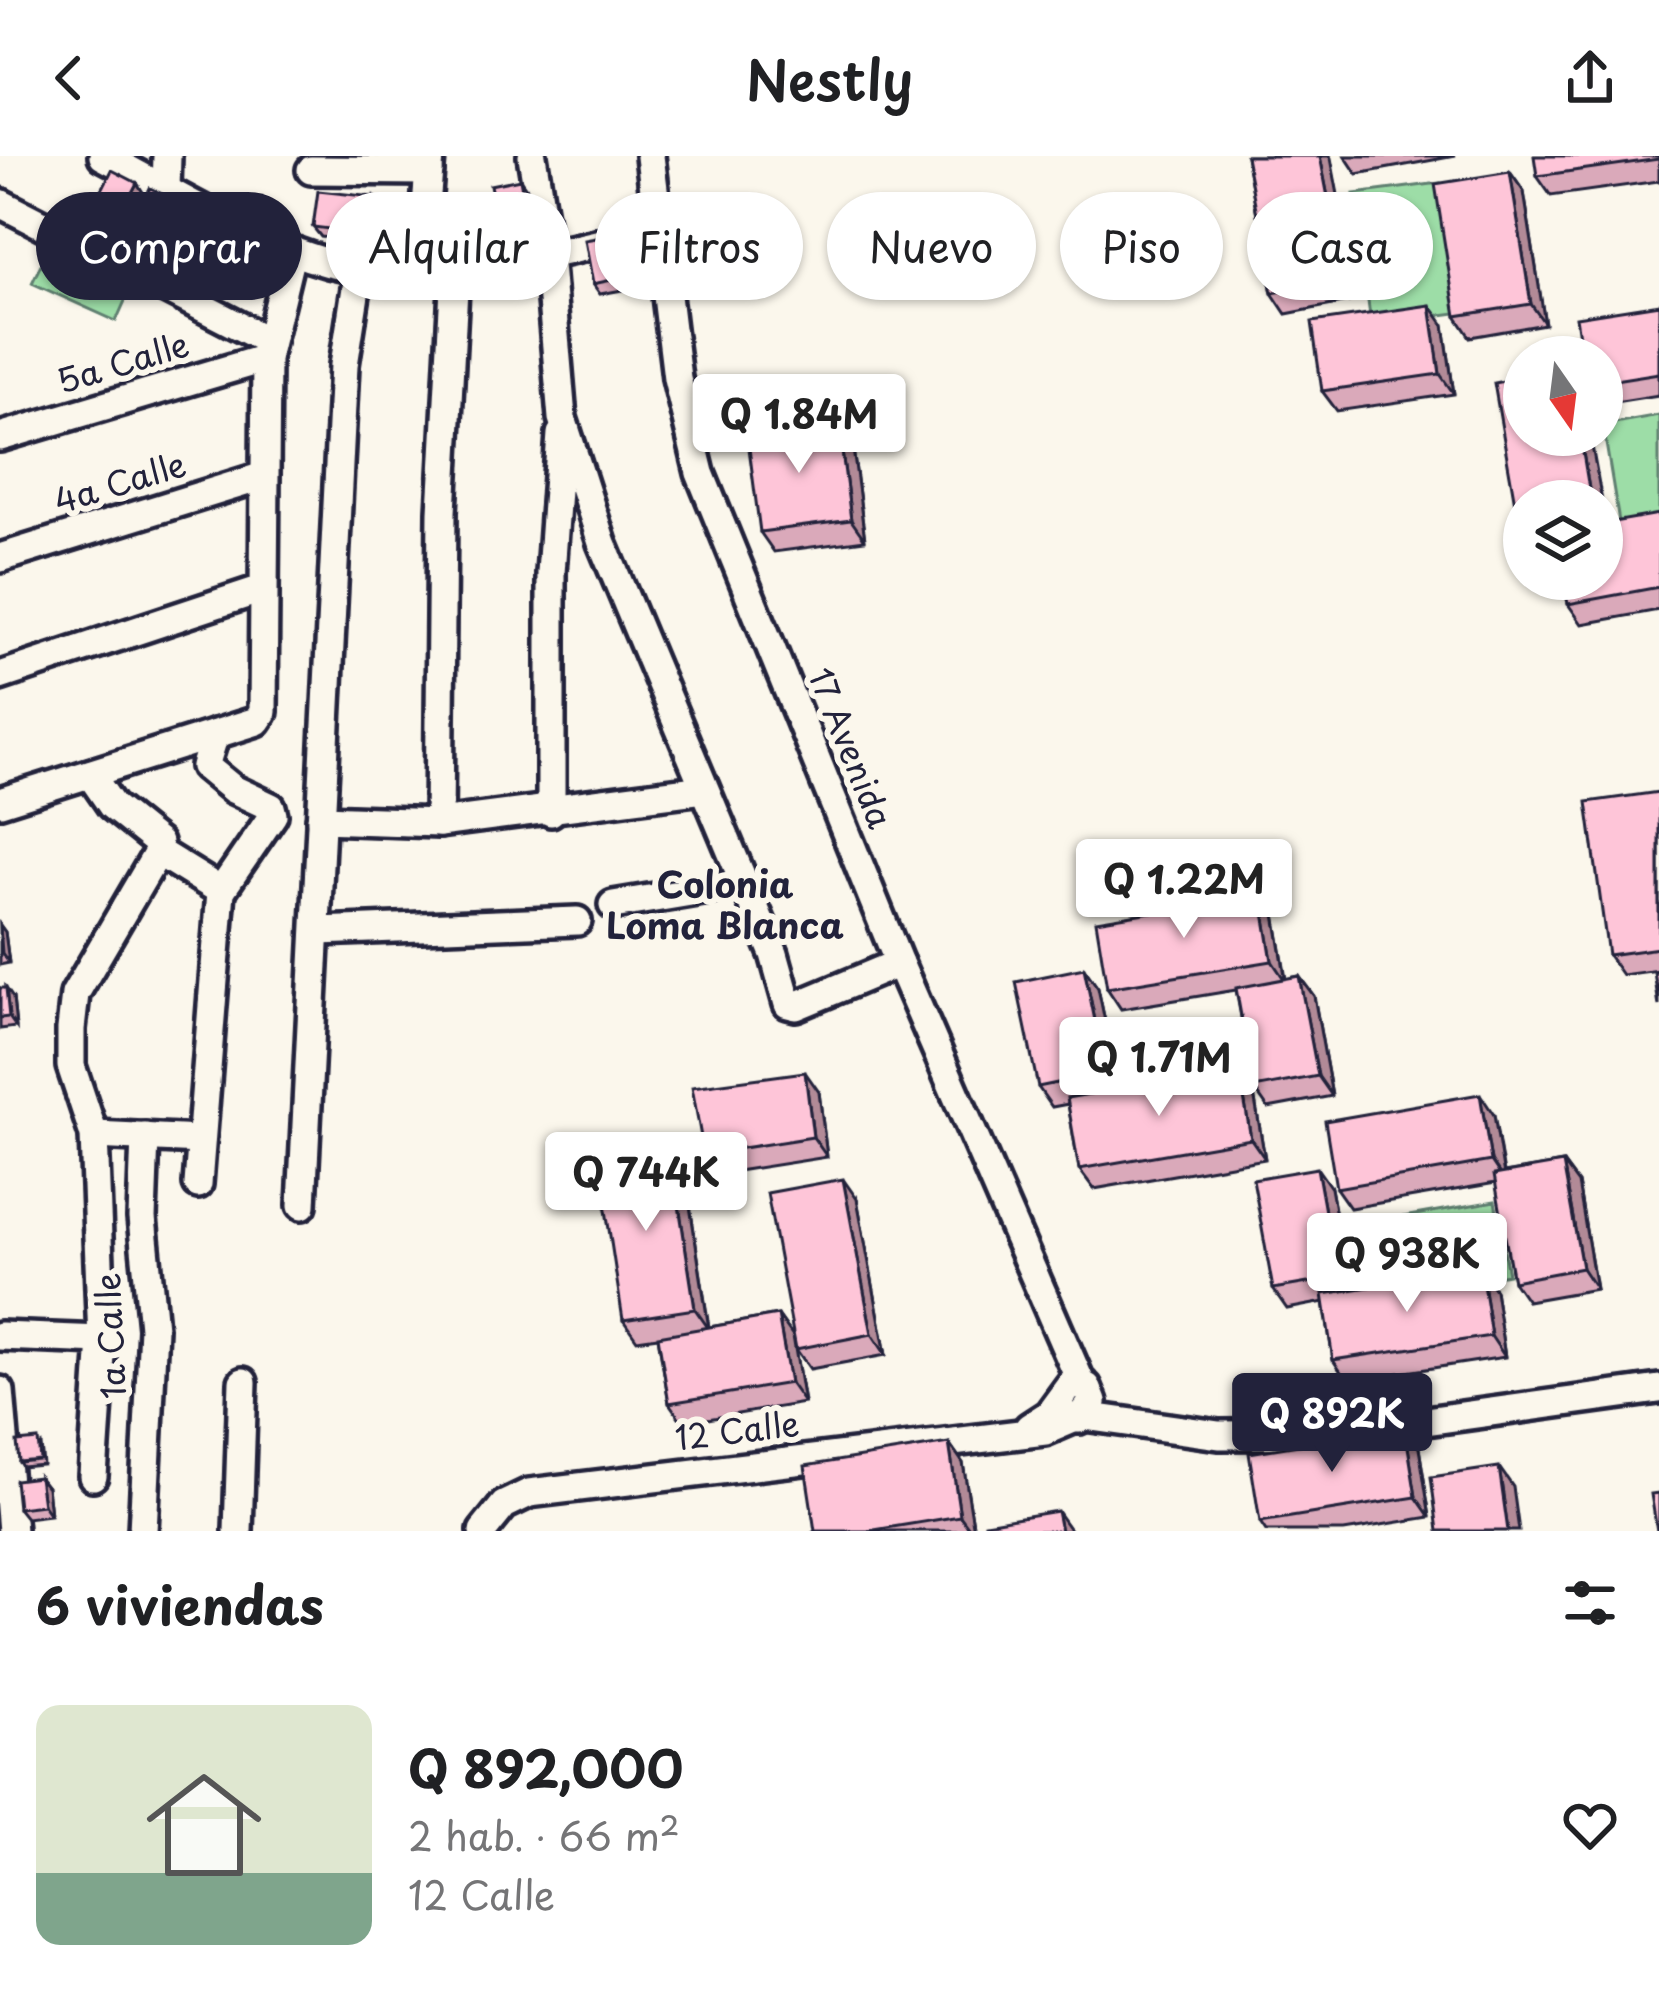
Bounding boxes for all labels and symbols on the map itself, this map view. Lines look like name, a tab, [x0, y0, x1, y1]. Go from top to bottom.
street label: 5a Calle	[50, 317, 195, 405]
north arrow	[1503, 336, 1623, 456]
pin: Q 1.84M	[688, 374, 910, 476]
street label: 4a Calle	[47, 437, 191, 525]
street label: 17 Avenida	[797, 659, 907, 835]
pin: Q 1.22M	[1073, 839, 1295, 941]
district label: Colonia Loma Blanca	[606, 856, 844, 951]
pin: Q 1.71M	[1048, 1017, 1270, 1119]
pin: Q 744K	[548, 1132, 744, 1234]
pin: Q 938K	[1309, 1213, 1505, 1315]
street label: 1a Calle	[81, 1272, 137, 1400]
pin: Q 892K	[1234, 1373, 1430, 1475]
street label: 12 Calle	[672, 1397, 802, 1461]

